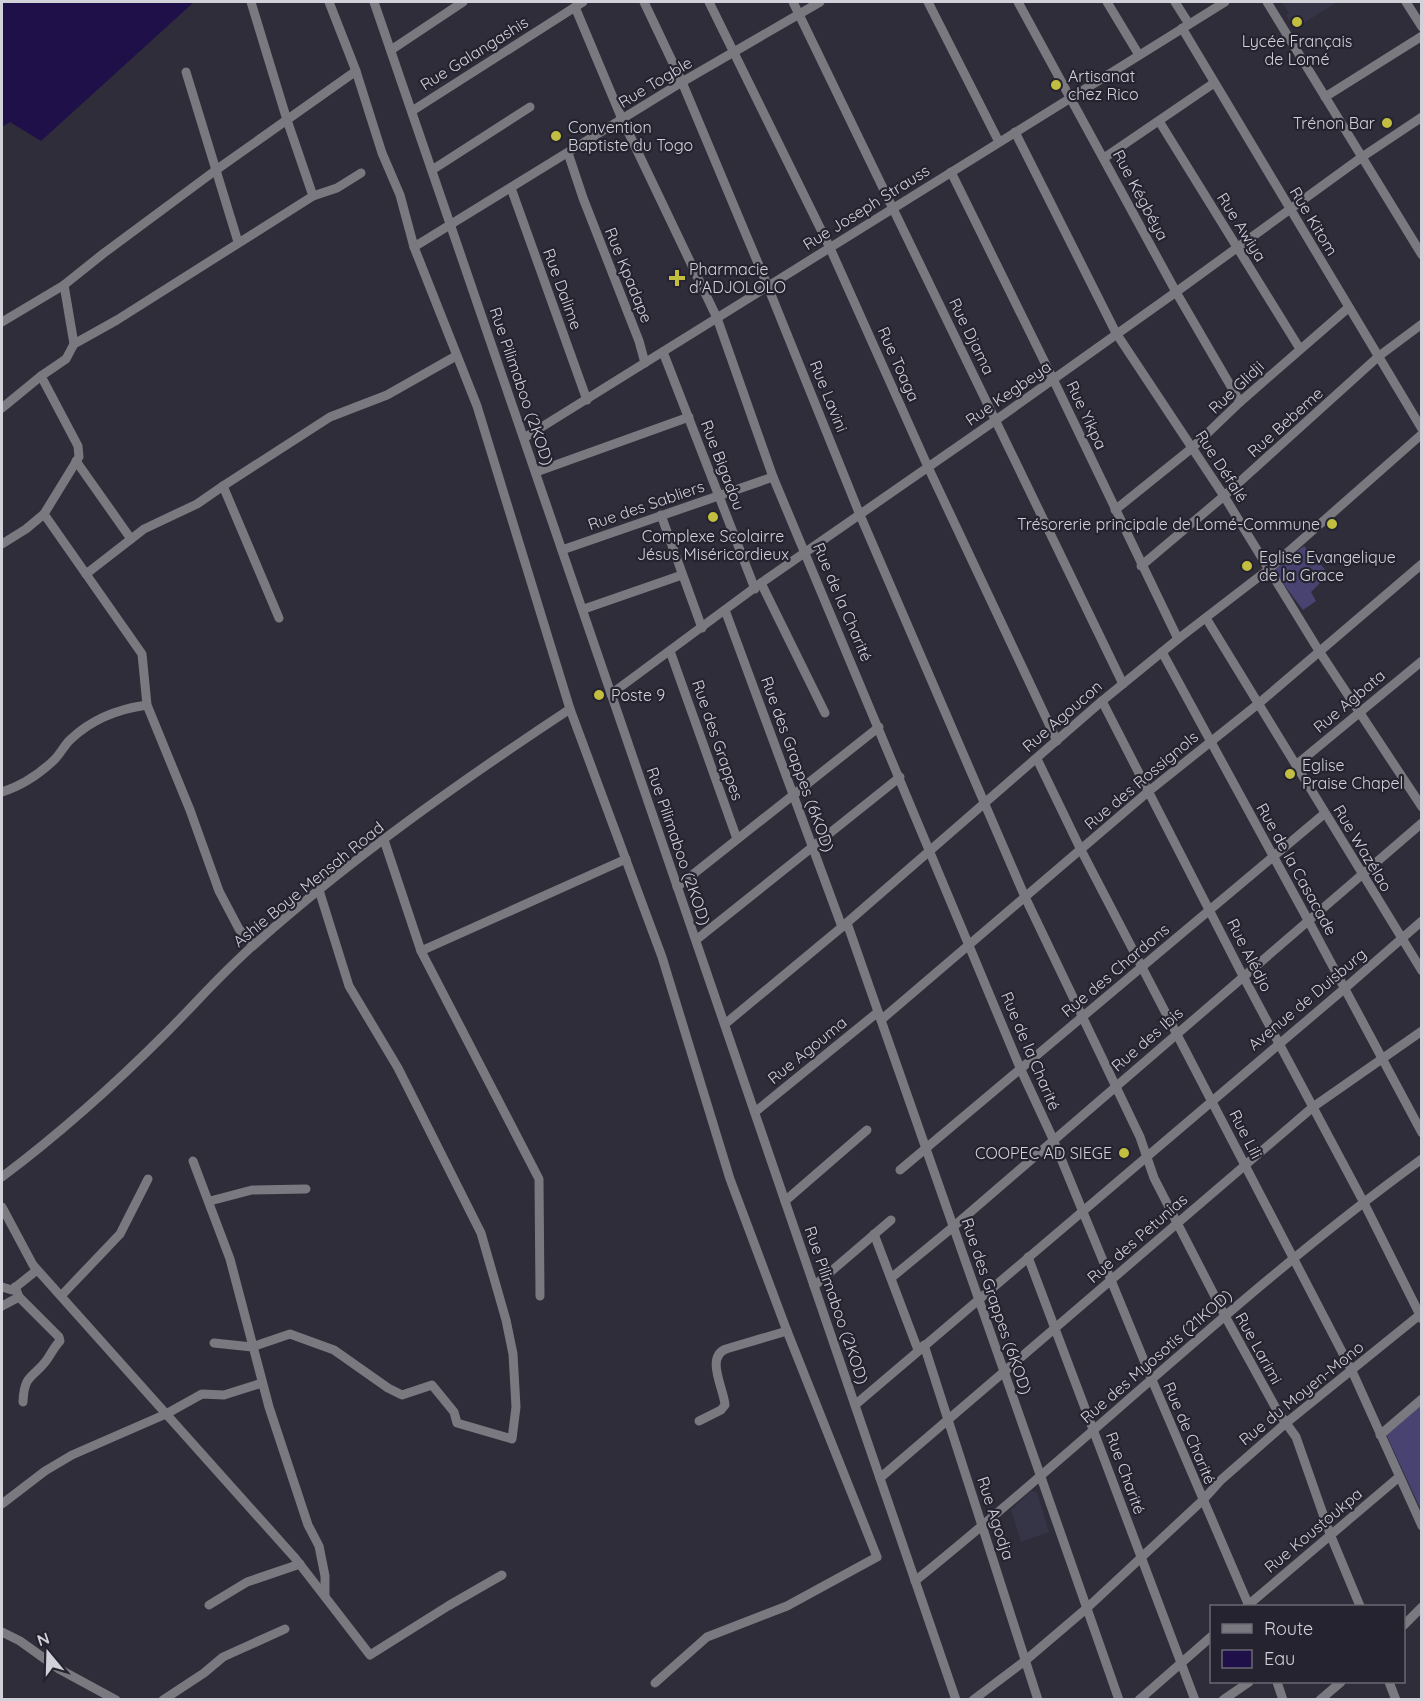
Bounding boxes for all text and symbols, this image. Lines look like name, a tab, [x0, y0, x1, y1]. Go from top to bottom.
street label: Rue Galangashis	[416, 12, 532, 94]
marker: Lycée Français de Lomé	[1290, 15, 1304, 29]
place label: Lycée Français de Lomé	[1242, 31, 1352, 69]
street label: Rue Togble	[614, 52, 696, 112]
place label: Artisanat chez Rico	[1068, 66, 1139, 104]
marker: Artisanat chez Rico	[1049, 78, 1063, 92]
place label: Trénon Bar	[1293, 113, 1375, 133]
marker: Trénon Bar	[1380, 116, 1394, 130]
place label: Convention Baptiste du Togo	[568, 117, 693, 155]
marker: Convention Baptiste du Togo	[549, 129, 563, 143]
street label: Rue Kégbéya	[1109, 146, 1173, 244]
street label: Rue Joseph Strauss	[799, 160, 933, 254]
street label: Rue Kitom	[1286, 183, 1342, 259]
street label: Rue Awiya	[1213, 189, 1271, 265]
street label: Rue Kpadape	[601, 224, 657, 326]
street label: Rue Dalime	[539, 246, 587, 332]
place label: Pharmacie d'ADJOLOLO	[689, 259, 786, 297]
marker: Pharmacie d'ADJOLOLO	[670, 271, 684, 285]
street label: Rue Djama	[945, 294, 999, 378]
street label: Rue Pilimaboo (2KOD)	[486, 304, 558, 468]
street label: Rue Toaga	[874, 323, 924, 405]
street label: Rue Kegbeya	[961, 356, 1055, 430]
street label: Rue Glidji	[1204, 356, 1268, 418]
street label: Rue Lavini	[806, 357, 852, 435]
street label: Rue Yikpa	[1062, 378, 1112, 452]
street label: Rue Bebeme	[1243, 383, 1327, 461]
street label: Rue Bigadou	[697, 417, 749, 513]
street label: Rue Défalé	[1191, 426, 1253, 506]
street label: Rue des Sabliers	[585, 476, 707, 534]
marker: Complexe Scolairre Jésus Miséricordieux	[706, 510, 720, 524]
place label: Trésorerie principale de Lomé-Commune	[1017, 514, 1320, 534]
marker: Trésorerie principale de Lomé-Commune	[1325, 517, 1339, 531]
place label: Complexe Scolairre Jésus Miséricordieux	[637, 526, 789, 564]
street label: Rue de la Charité	[809, 540, 877, 664]
place label: Eglise Evangelique de la Grace	[1259, 547, 1396, 585]
marker: Eglise Evangelique de la Grace	[1240, 559, 1254, 573]
street label: Rue Agbata	[1309, 665, 1389, 737]
street label: Rue des Grappes (6KOD)	[757, 673, 839, 855]
street label: Rue Agoucon	[1018, 676, 1106, 756]
street label: Rue des Grappes	[688, 677, 748, 803]
place label: Poste 9	[611, 685, 665, 705]
marker: Poste 9	[592, 688, 606, 702]
street label: Rue des Rossignols	[1080, 727, 1202, 833]
place label: Eglise Praise Chapel	[1302, 755, 1403, 793]
street label: Rue Pilimaboo (2KOD)	[643, 764, 715, 928]
marker: Eglise Praise Chapel	[1283, 767, 1297, 781]
street label: Rue de la Casacade	[1252, 799, 1342, 939]
street label: Rue Wazélao	[1329, 801, 1397, 895]
street label: Ashie Boye Mensah Road	[229, 817, 387, 951]
street label: Rue Alédjo	[1223, 915, 1277, 995]
street label: Rue des Chardons	[1057, 919, 1173, 1021]
street label: Avenue de Duisburg	[1244, 944, 1370, 1054]
street label: Rue de la Charité	[997, 989, 1065, 1113]
street label: Rue des Ibis	[1107, 1002, 1187, 1076]
street label: Rue Agouma	[763, 1012, 851, 1088]
street label: Rue Lili	[1225, 1106, 1267, 1162]
place label: COOPEC AD SIEGE	[975, 1143, 1112, 1163]
marker: COOPEC AD SIEGE	[1117, 1146, 1131, 1160]
street label: Rue des Petunias	[1083, 1189, 1191, 1287]
street label: Rue des Grappes (6KOD)	[957, 1215, 1037, 1397]
street label: Rue Pilimaboo (2KOD)	[801, 1223, 873, 1387]
street label: Rue des Myosotis (21KOD)	[1076, 1285, 1236, 1427]
street label: Rue Larimi	[1231, 1309, 1287, 1387]
street label: Rue du Moyen-Mono	[1235, 1337, 1367, 1449]
street label: Rue de Charité	[1159, 1379, 1221, 1487]
street label: Rue Charité	[1102, 1429, 1150, 1517]
street label: Rue Agodja	[973, 1474, 1019, 1562]
street label: Rue Koustoukpa	[1260, 1483, 1366, 1577]
legend	[1210, 1605, 1405, 1683]
text: Route	[1264, 1617, 1313, 1640]
north arrow	[18, 1623, 78, 1683]
text: N	[34, 1627, 52, 1650]
text: Eau	[1264, 1647, 1295, 1670]

